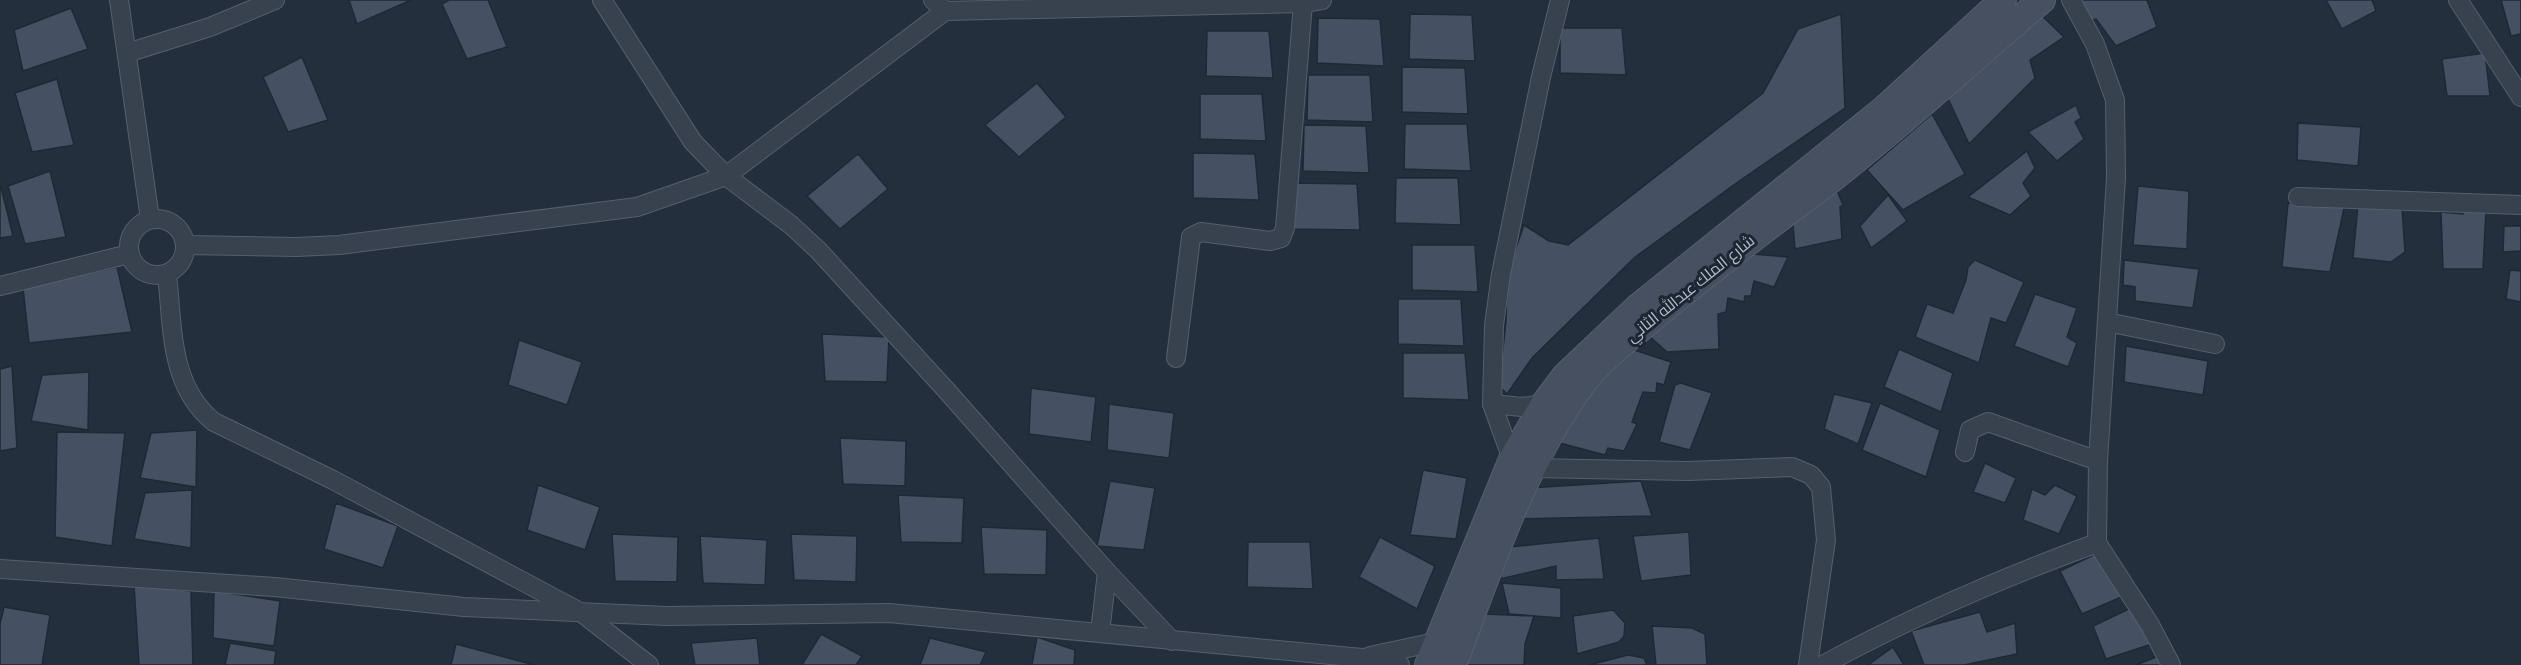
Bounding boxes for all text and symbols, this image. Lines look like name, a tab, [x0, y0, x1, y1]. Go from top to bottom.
street label: شارع الملك عبدالله الثاني	[1622, 230, 1761, 349]

